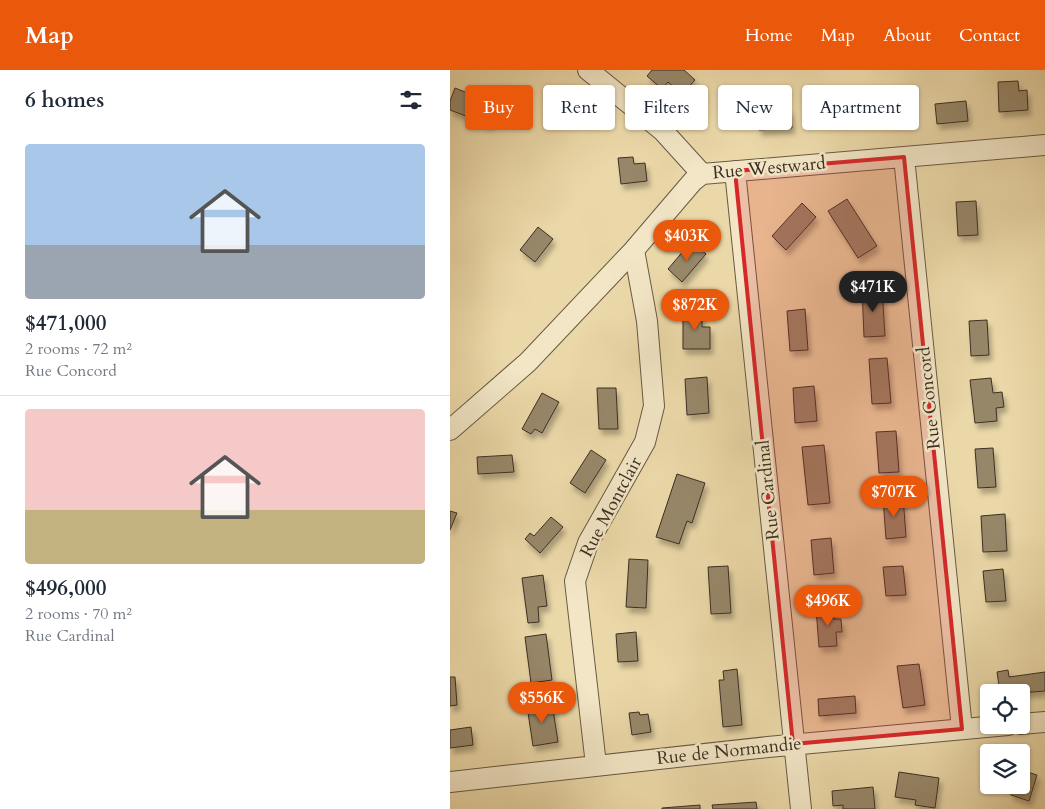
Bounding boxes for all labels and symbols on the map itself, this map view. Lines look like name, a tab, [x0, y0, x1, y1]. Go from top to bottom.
street label: Rue Westward	[711, 151, 827, 185]
pin: $403K	[652, 220, 722, 262]
pin: $471K	[838, 270, 908, 313]
pin: $872K	[660, 288, 730, 331]
street label: Rue Concord	[911, 345, 947, 451]
street label: Rue Cardinal	[750, 438, 786, 541]
street label: Rue Montclair	[574, 452, 648, 561]
pin: $707K	[859, 476, 929, 518]
pin: $496K	[793, 584, 863, 627]
pin: $556K	[507, 682, 577, 724]
street label: Rue de Normandie	[655, 731, 803, 771]

